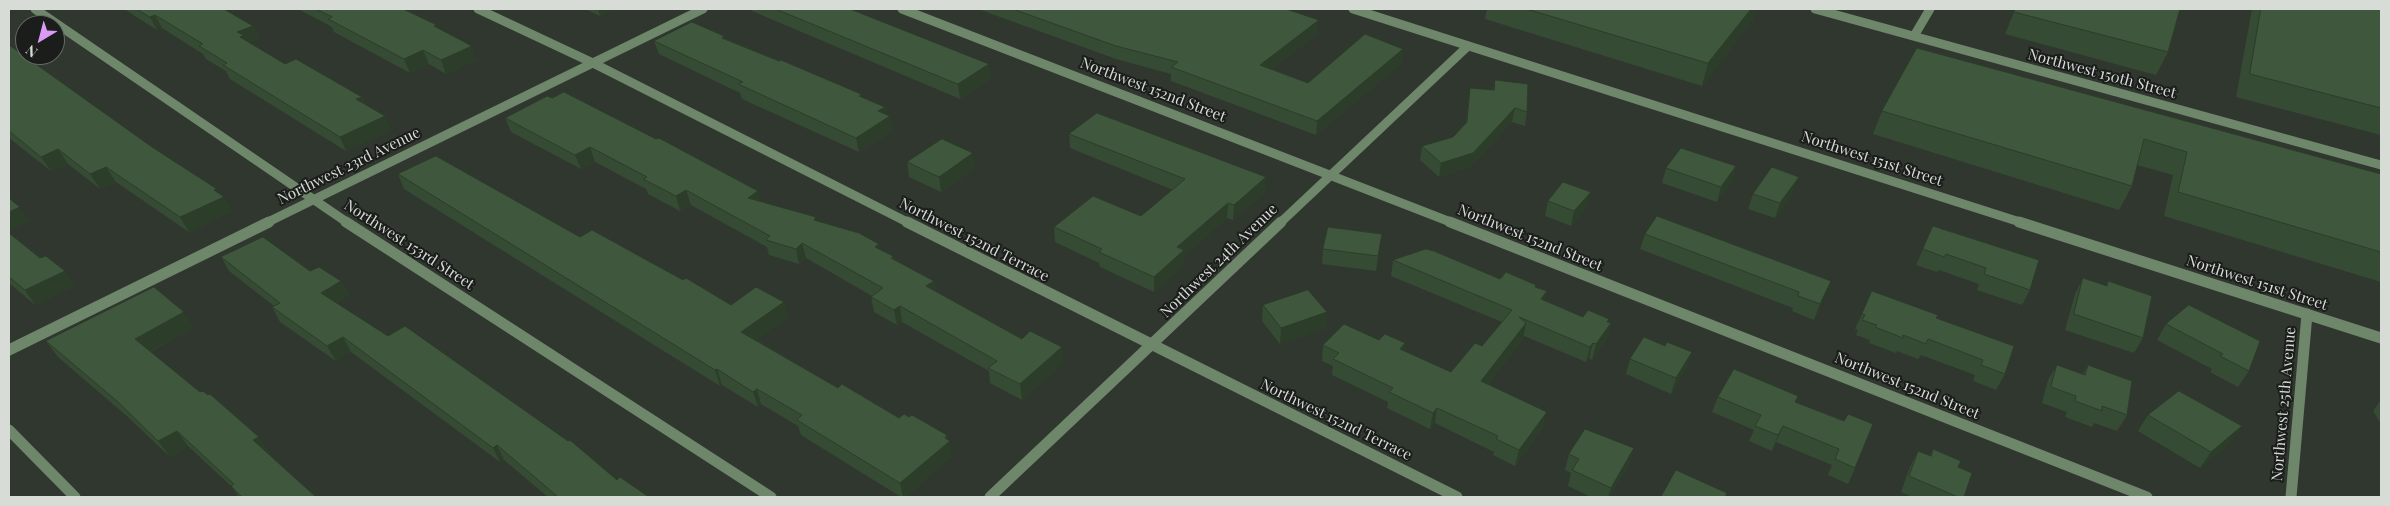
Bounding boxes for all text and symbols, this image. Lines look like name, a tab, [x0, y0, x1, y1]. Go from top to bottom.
north arrow	[15, 15, 65, 65]
text: N	[22, 41, 41, 62]
street label: Northwest 150th Street	[2026, 46, 2178, 102]
street label: Northwest 152nd Street	[1078, 54, 1228, 126]
street label: Northwest 23rd Avenue	[275, 124, 423, 208]
street label: Northwest 151st Street	[1799, 128, 1945, 190]
street label: Northwest 152nd Terrace	[896, 194, 1052, 286]
street label: Northwest 153rd Street	[341, 196, 477, 294]
street label: Northwest 24th Avenue	[1157, 200, 1281, 322]
street label: Northwest 152nd Street	[1455, 201, 1605, 275]
street label: Northwest 151st Street	[2184, 252, 2330, 314]
street label: Northwest 25th Avenue	[2268, 326, 2300, 482]
street label: Northwest 152nd Street	[1832, 349, 1982, 423]
street label: Northwest 152nd Terrace	[1257, 376, 1415, 464]

